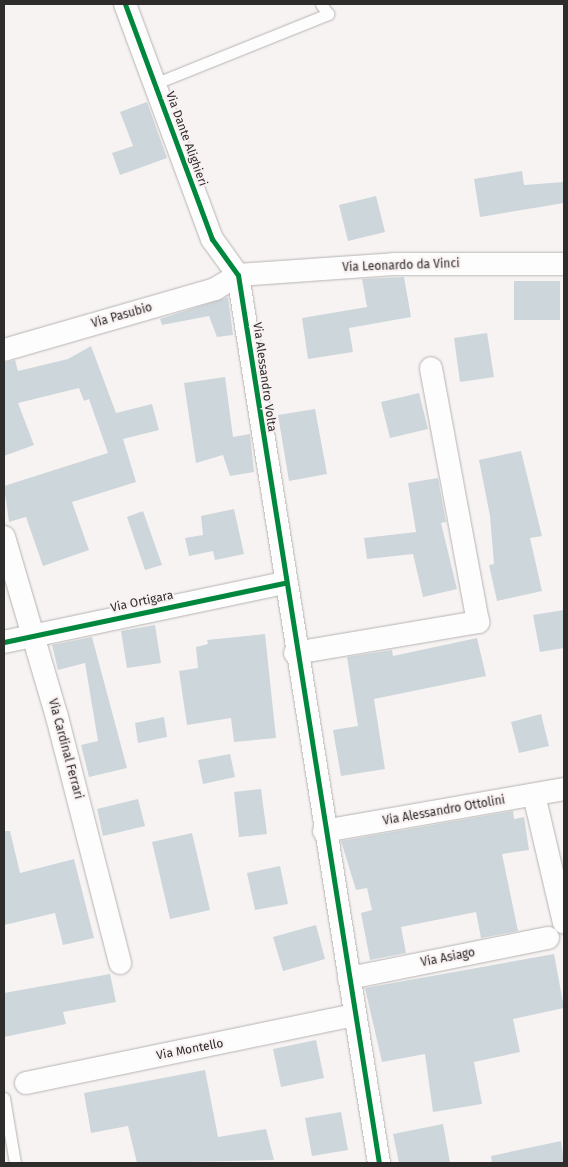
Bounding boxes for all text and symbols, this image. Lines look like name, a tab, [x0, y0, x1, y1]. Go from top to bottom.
street label: Via Dante Alighieri	[162, 90, 210, 188]
street label: Via Leonardo da Vinci	[342, 257, 460, 275]
street label: Via Pasubio	[90, 300, 154, 332]
street label: Via Alessandro Volta	[249, 321, 279, 433]
street label: Via Ortigara	[109, 588, 175, 616]
street label: Via Cardinal Ferrari	[45, 697, 85, 801]
street label: Via Alessandro Ottolini	[382, 793, 506, 829]
street label: Via Asiago	[420, 946, 476, 970]
street label: Via Montello	[155, 1036, 225, 1064]

